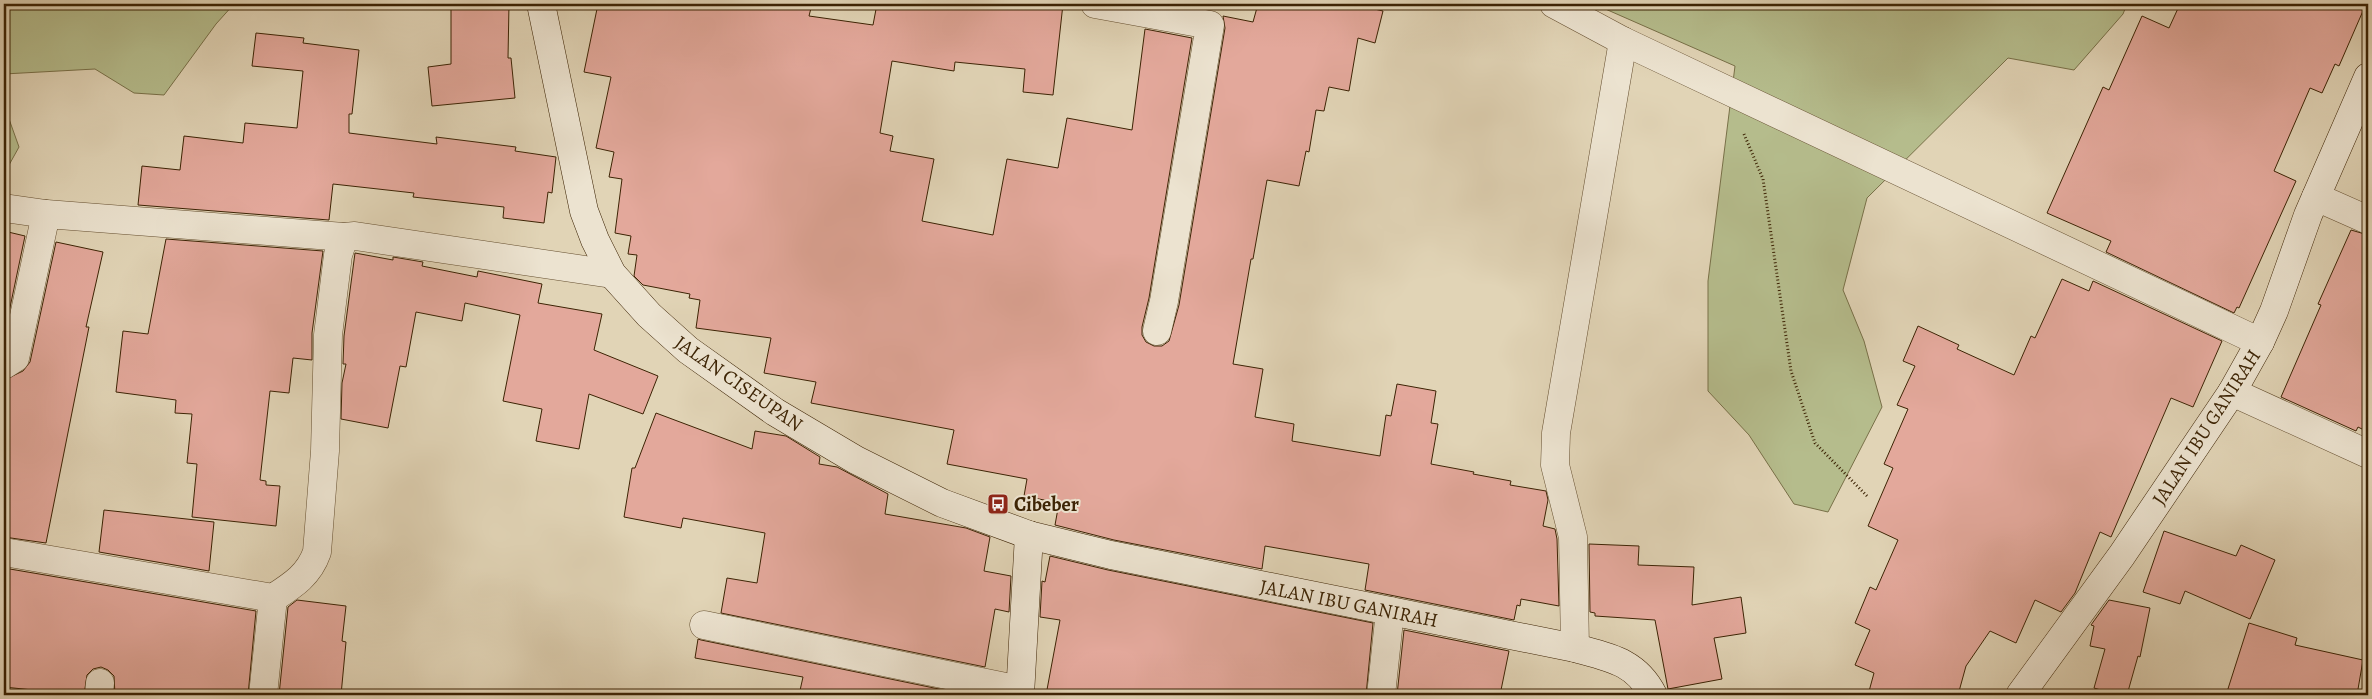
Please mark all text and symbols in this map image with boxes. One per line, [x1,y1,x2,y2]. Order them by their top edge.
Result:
street label: JALAN CISEUPAN [669,329,808,438]
street label: JALAN IBU GANIRAH [2146,344,2267,511]
place label: Cibeber [1014,491,1079,518]
bus stop icon: Cibeber [986,492,1010,516]
street label: JALAN IBU GANIRAH [1257,573,1440,634]

